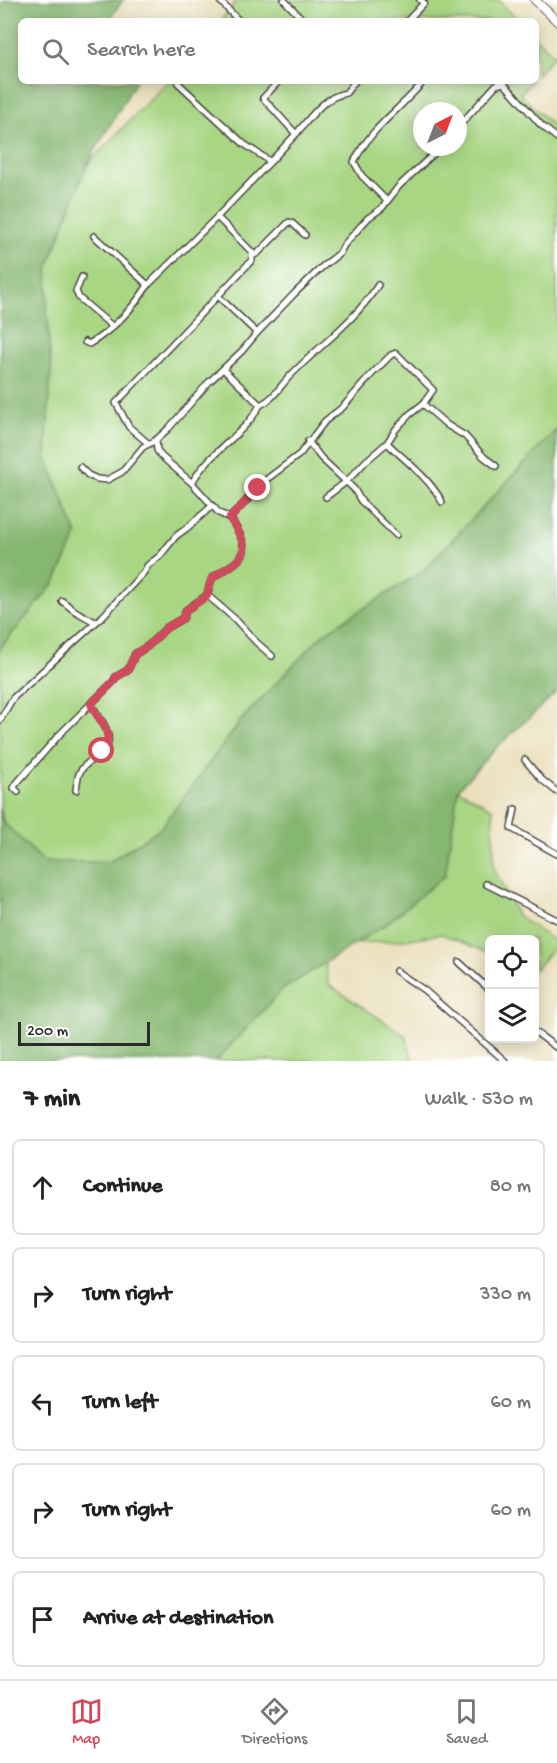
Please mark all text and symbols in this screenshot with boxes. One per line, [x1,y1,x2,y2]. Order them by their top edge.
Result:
search box [18,18,539,84]
icon: search [39,35,72,68]
text: Search here [87,38,195,64]
north arrow [413,102,467,156]
route end [244,474,270,500]
route start [88,737,114,763]
map controls [485,935,539,1043]
button: locate [485,935,539,989]
button: layers [485,989,539,1043]
scale bar [18,1019,150,1046]
text: 200 m [27,1023,68,1042]
text: 7 min [24,1085,80,1116]
text: Walk · 530 m [425,1089,533,1112]
icon: ahead [26,1171,59,1204]
text: Continue [83,1174,163,1200]
text: 80 m [490,1176,531,1199]
icon: right [26,1279,59,1312]
text: Turn right [83,1282,171,1308]
text: 330 m [480,1284,531,1307]
icon: left [26,1387,59,1420]
text: Turn left [83,1390,157,1416]
text: 60 m [491,1392,531,1415]
icon: right [26,1495,59,1528]
text: Turn right [83,1498,171,1524]
text: 60 m [491,1500,531,1523]
icon: arrive [26,1603,59,1636]
text: Arrive at destination [83,1606,273,1632]
tab: Map [70,1695,103,1750]
tab: Directions [242,1695,307,1750]
tab: Saved [446,1695,487,1750]

